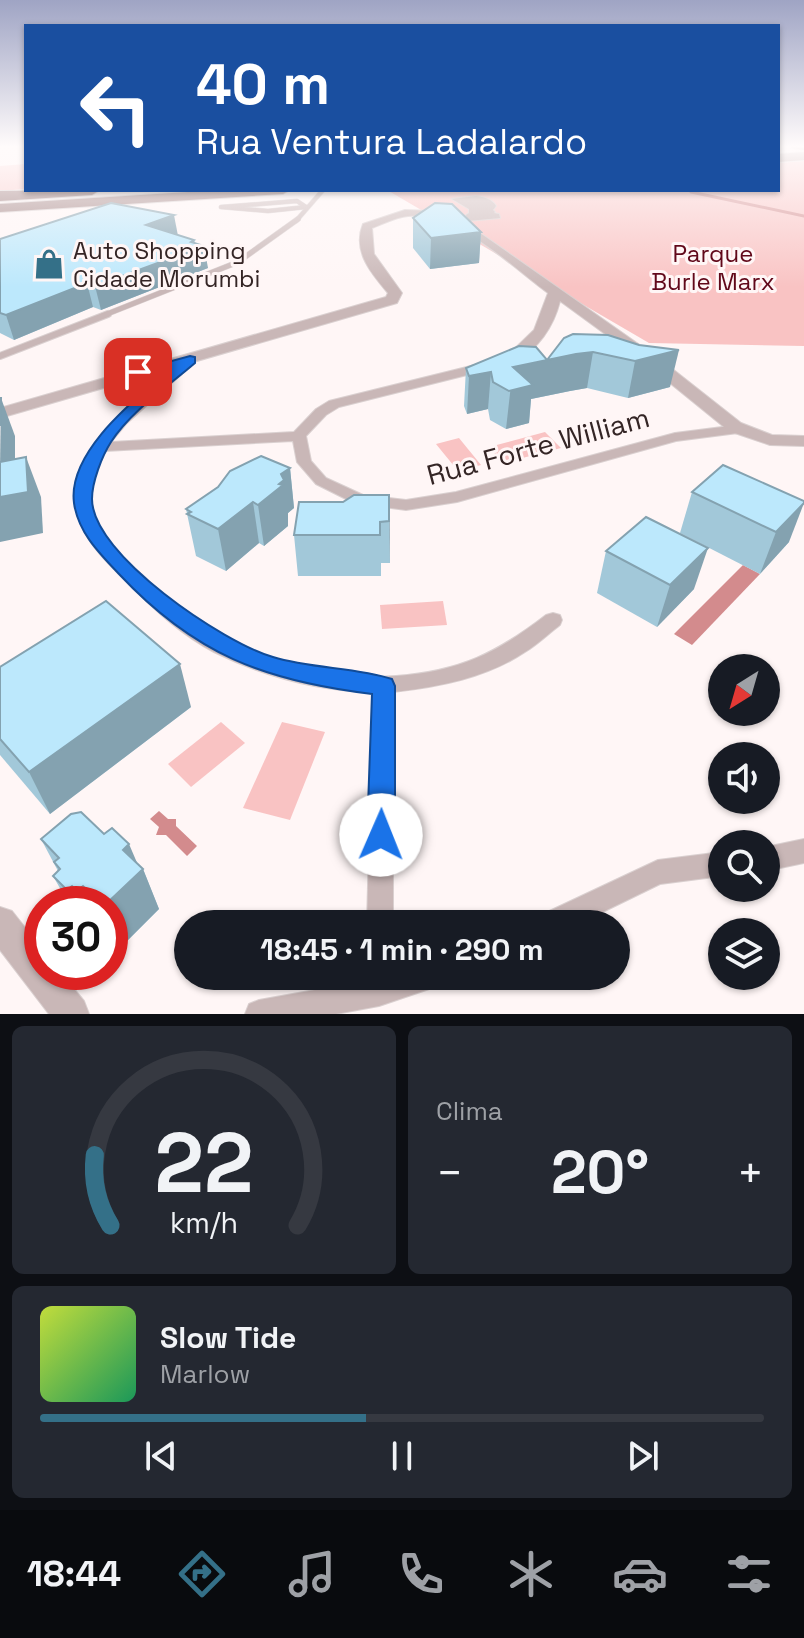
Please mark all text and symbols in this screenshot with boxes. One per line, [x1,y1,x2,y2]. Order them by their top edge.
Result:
text: 40 m [196,49,330,120]
icon: left [64,56,168,160]
text: Rua Ventura Ladalardo [196,119,587,165]
place label: Auto Shopping Cidade Morumbi [73,235,260,294]
park label: Parque Burle Marx [651,238,775,297]
shop icon: Auto Shopping Cidade Morumbi [32,247,66,281]
pin [104,338,172,406]
icon: arrive [116,350,160,394]
street label: Rua Forte William [423,399,653,493]
north arrow [708,654,780,726]
map controls [708,654,780,990]
button: sound [708,742,780,814]
position arrow [339,793,423,877]
button: search [708,830,780,902]
speed limit sign: 30 [24,886,128,990]
button: layers [708,918,780,990]
text: 18:45 · 1 min · 290 m [260,930,544,969]
text: Clima [436,1094,503,1128]
text: 22 [155,1110,253,1216]
text: 20° [551,1134,649,1211]
text: − [436,1145,463,1201]
text: + [737,1145,764,1201]
text: km/h [170,1205,238,1241]
text: Slow Tide [160,1318,296,1357]
text: Marlow [160,1357,250,1391]
icon: previous [139,1434,183,1478]
icon: pause [380,1434,424,1478]
icon: next [621,1434,665,1478]
icon: directions [174,1546,230,1602]
icon: music [284,1546,340,1602]
icon: phone [393,1546,449,1602]
icon: climate [503,1546,559,1602]
icon: car [612,1546,668,1602]
icon: filters [721,1546,777,1602]
text: 18:44 [27,1551,121,1597]

